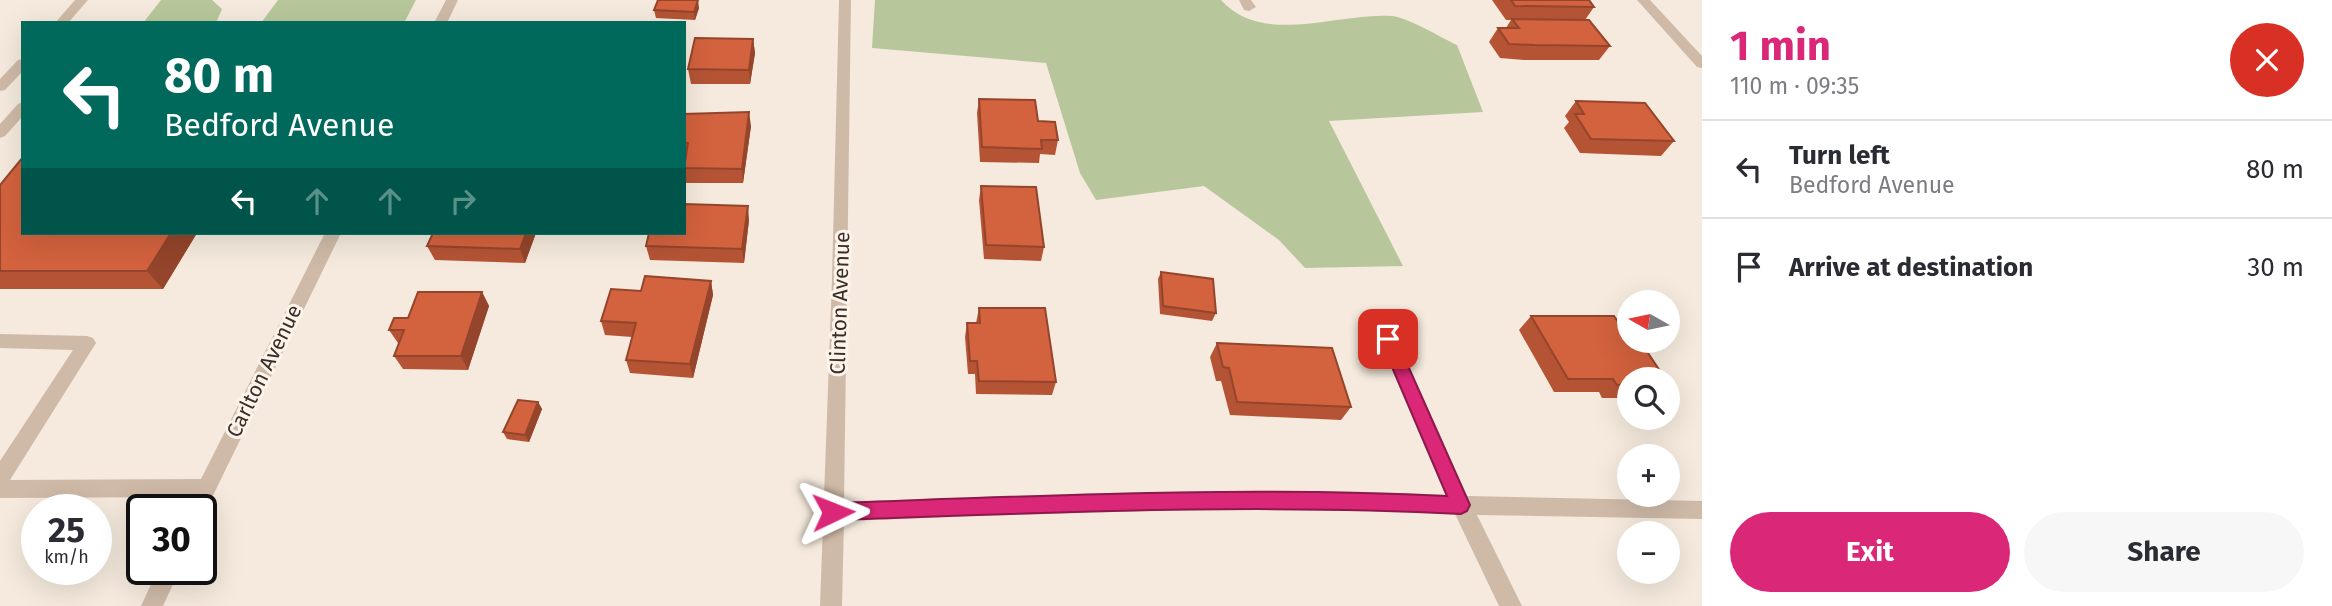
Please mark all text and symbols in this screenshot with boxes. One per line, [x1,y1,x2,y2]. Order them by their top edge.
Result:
text: 1 min [1730,21,1831,71]
button: close [2230,23,2304,97]
text: 80 m [164,46,274,105]
icon: left [49,49,140,140]
text: 110 m · 09:35 [1730,72,1859,100]
text: Bedford Avenue [164,106,394,144]
text: Turn left [1789,140,1890,171]
icon: left [1730,150,1768,188]
text: 80 m [2246,154,2304,185]
text: Bedford Avenue [1789,171,1955,199]
icon: left [225,182,263,220]
icon: ahead [298,182,336,220]
icon: ahead [371,182,409,220]
icon: right [444,182,482,220]
street label: Clinton Avenue [825,231,855,375]
icon: arrive [1730,248,1768,286]
text: Arrive at destination [1789,252,2033,283]
text: 30 m [2247,252,2304,283]
north arrow [1617,290,1680,354]
map controls [1617,290,1680,584]
street label: Carlton Avenue [221,300,307,442]
pin [1358,309,1418,369]
icon: arrive [1369,320,1407,358]
button: search [1617,367,1680,430]
button: + [1617,444,1680,507]
position arrow [796,475,870,549]
speed limit sign: 30 [126,494,217,585]
text: 25 [48,509,85,551]
button: Exit [1730,512,2010,592]
button: Share [2024,512,2304,592]
button: − [1617,521,1680,584]
text: km/h [44,546,89,568]

